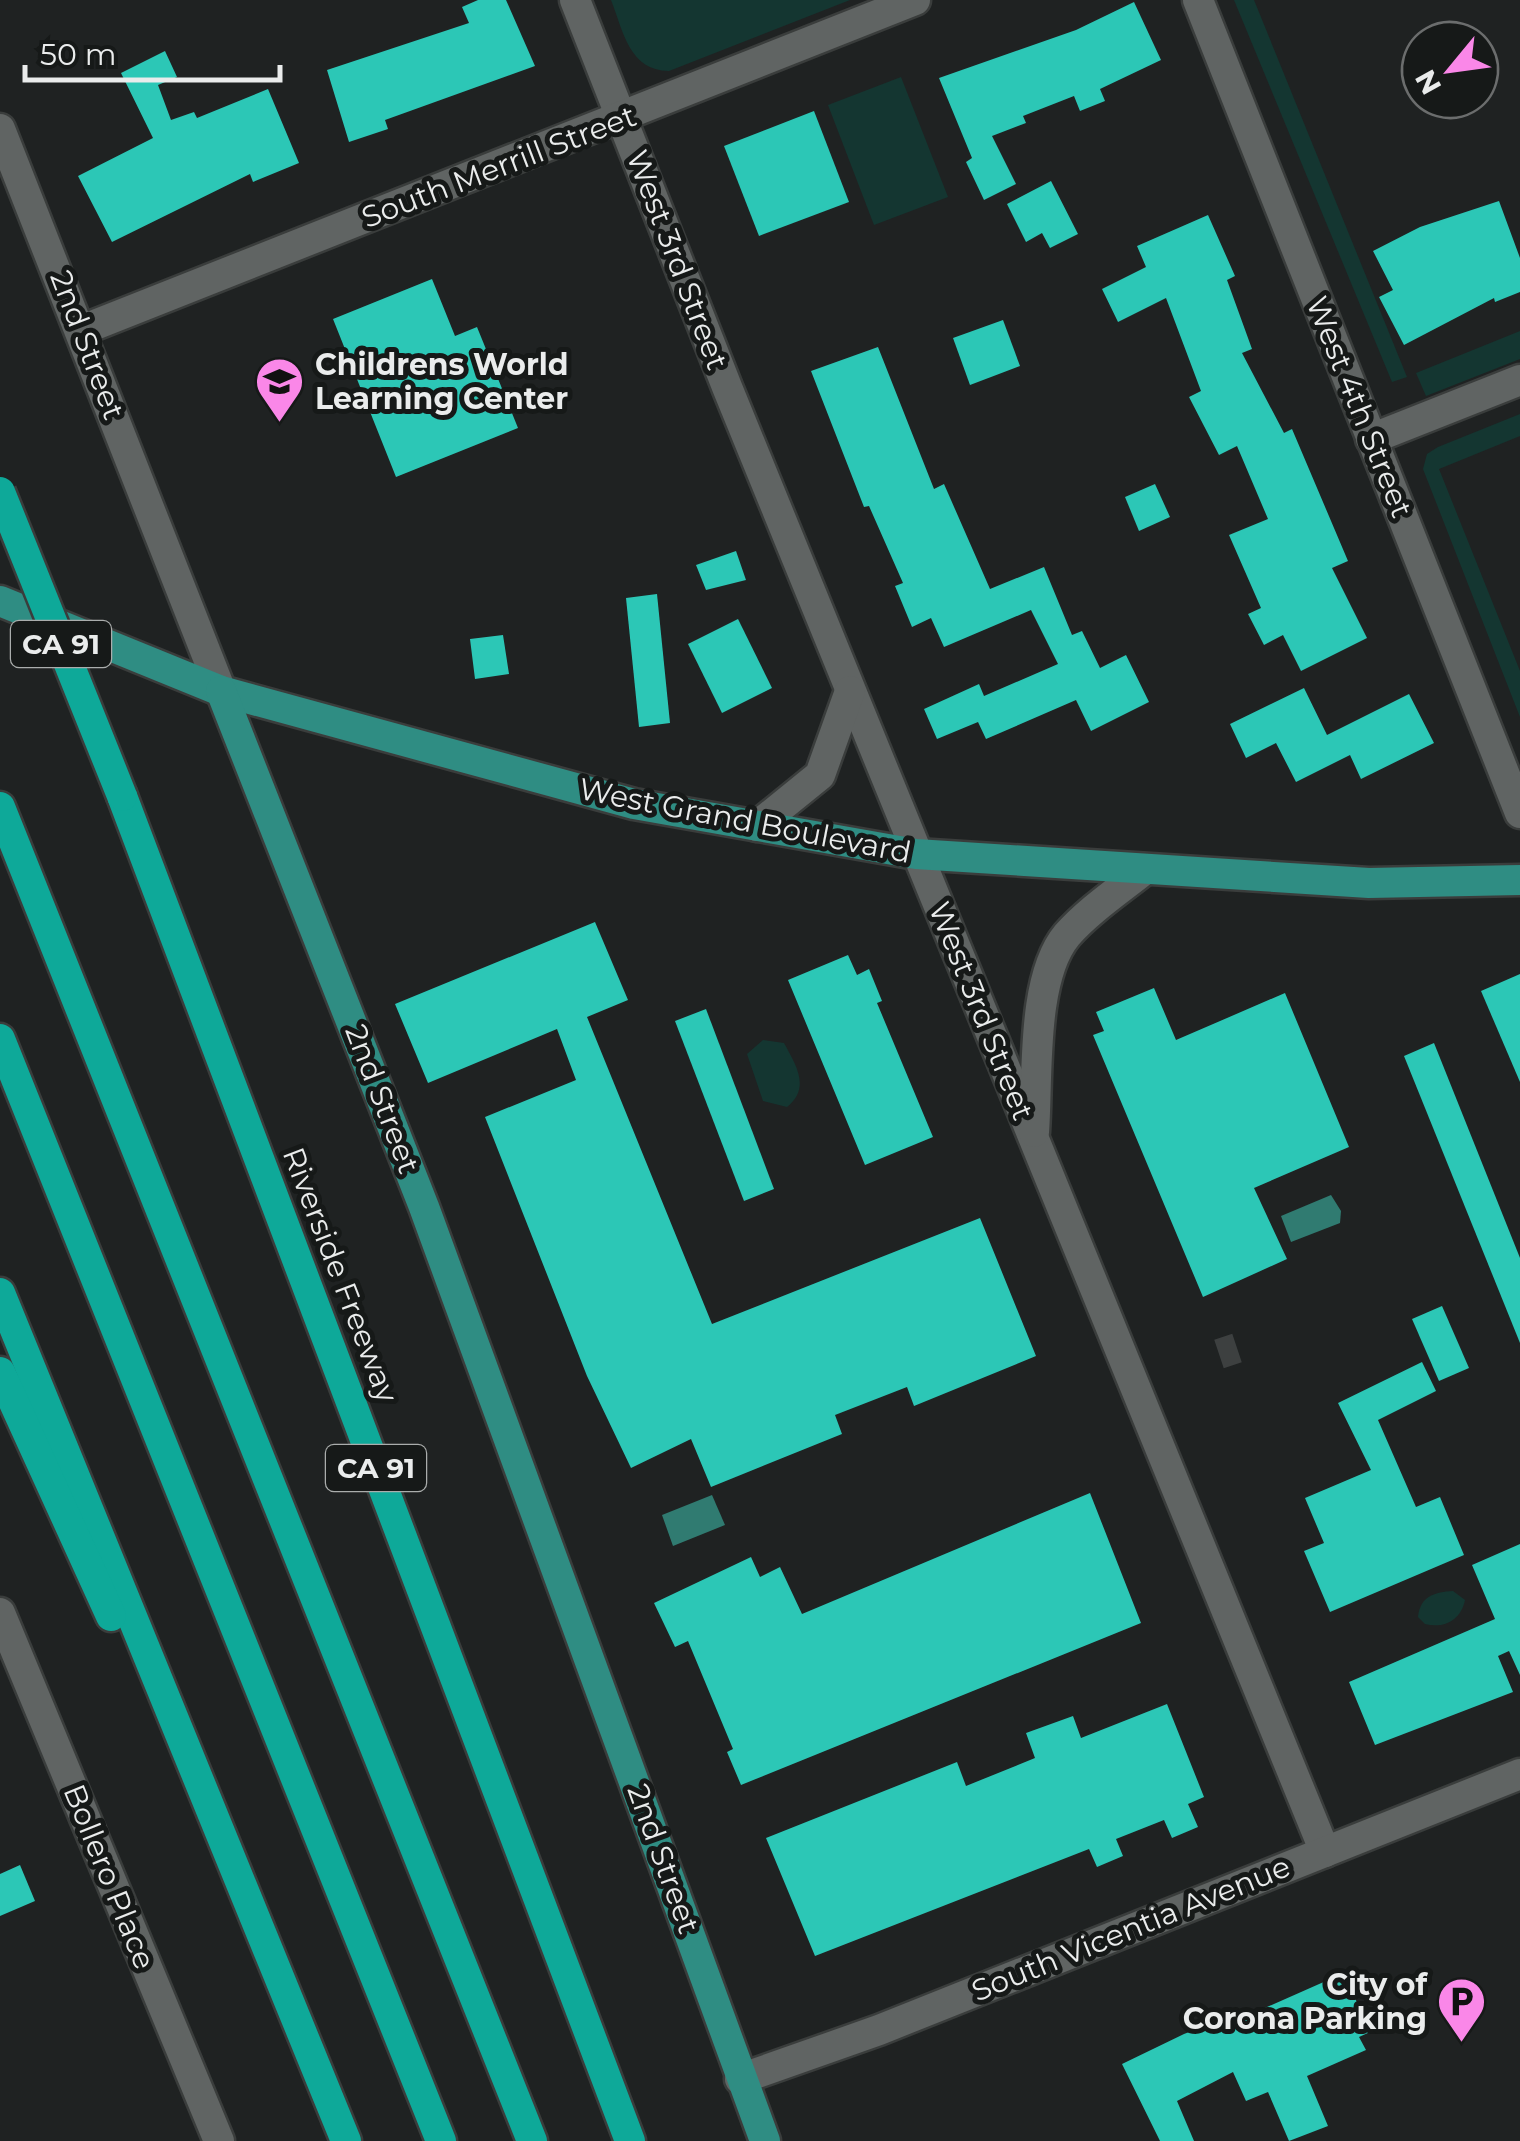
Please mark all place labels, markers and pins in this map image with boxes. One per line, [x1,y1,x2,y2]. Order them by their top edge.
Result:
place label: Childrens World Learning Center [315,346,569,417]
school or university icon: Childrens World Learning Center [254,356,306,424]
place label: City of Corona Parking [1183,1966,1428,2037]
parking icon: City of Corona Parking [1436,1976,1488,2044]

